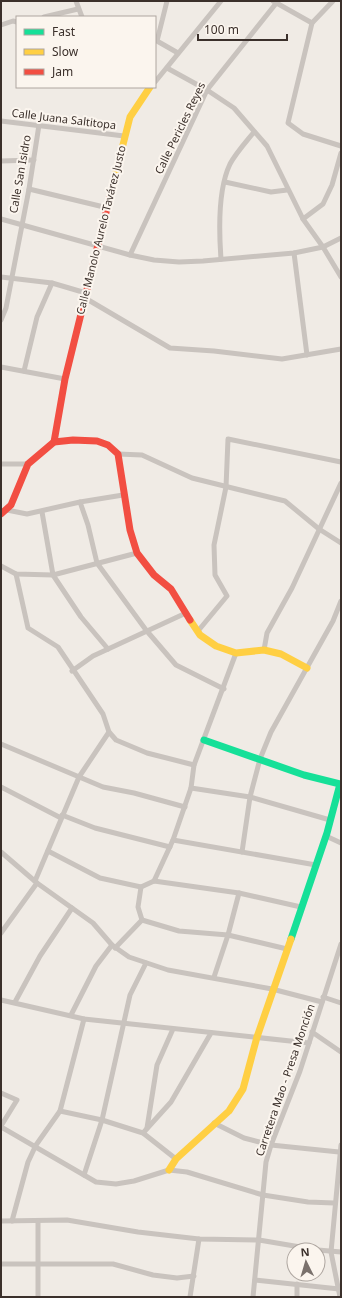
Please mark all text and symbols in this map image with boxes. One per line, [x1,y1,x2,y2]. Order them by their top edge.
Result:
legend [16,16,156,88]
scale bar [198,16,287,42]
text: 100 m [204,21,239,38]
text: Fast [52,23,76,40]
text: Slow [52,43,79,60]
text: Jam [51,63,73,80]
street label: Calle Pericles Reyes [151,79,208,176]
street label: Calle Juana Saltitopa [11,105,117,132]
street label: Calle San Isidro [5,133,34,214]
street label: Calle Manolo Aurelo Tavárez Justo [72,143,129,316]
street label: Carretera Mao - Presa Monción [251,1002,318,1158]
north arrow [286,1242,326,1282]
text: N [300,1244,310,1259]

